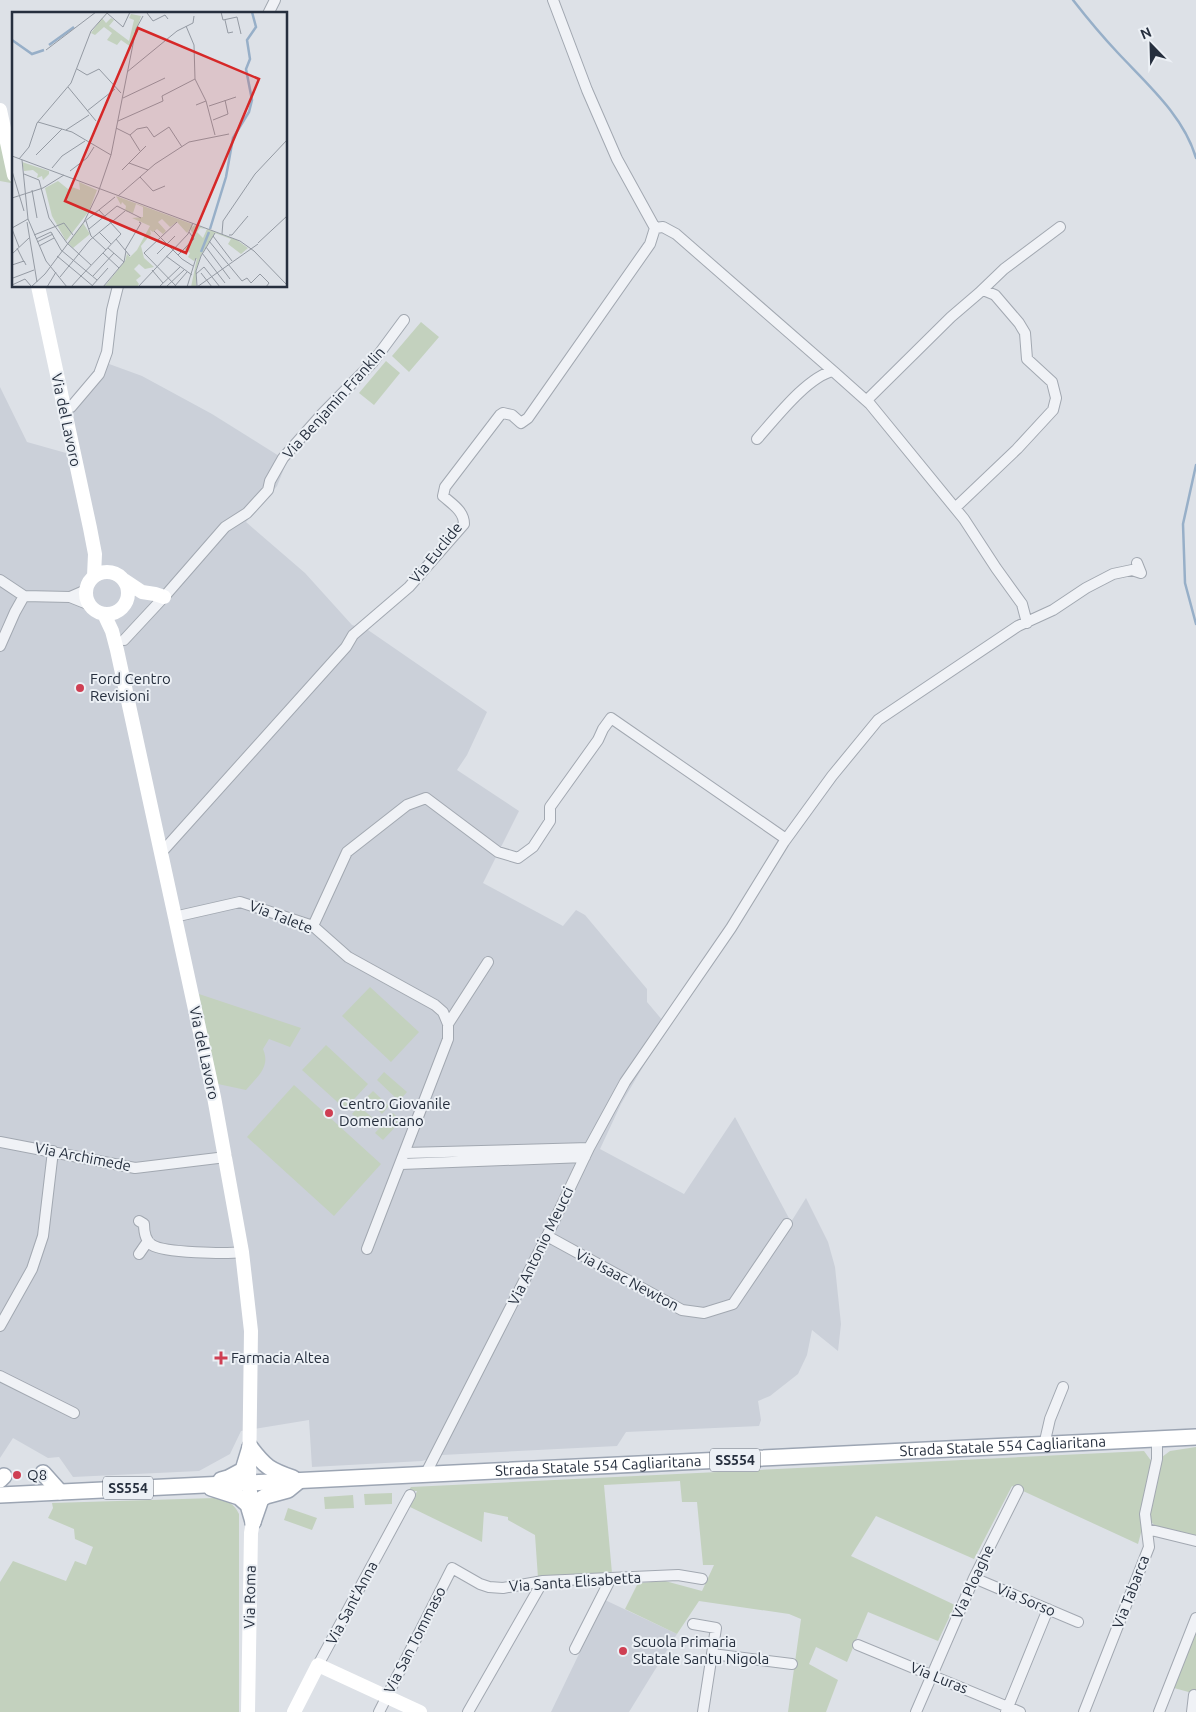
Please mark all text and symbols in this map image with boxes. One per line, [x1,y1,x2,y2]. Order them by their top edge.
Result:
inset map [12,12,288,288]
north arrow [1126,20,1176,70]
text: N [1138,24,1154,42]
street label: Via Benjamin Franklin [279,343,388,462]
street label: Via del Lavoro [48,372,85,468]
street label: Via Euclide [406,519,465,587]
place label: Ford Centro Revisioni [90,670,171,704]
marker: Ford Centro Revisioni [74,682,86,694]
street label: Via Talete [247,897,315,936]
street label: Via del Lavoro [186,1005,223,1101]
place label: Centro Giovanile Domenicano [339,1095,451,1129]
marker: Centro Giovanile Domenicano [323,1107,335,1119]
street label: Via Archimede [34,1139,133,1174]
street label: Via Antonio Meucci [505,1184,577,1308]
street label: Via Isaac Newton [573,1245,682,1314]
place label: Farmacia Altea [231,1349,330,1366]
marker: Farmacia Altea [215,1352,227,1364]
street label: Strada Statale 554 Cagliaritana [899,1432,1106,1459]
road number: SS554 [710,1448,760,1472]
street label: Strada Statale 554 Cagliaritana [495,1452,702,1479]
place label: Q8 [27,1466,47,1483]
marker: Q8 [11,1469,23,1481]
road number: SS554 [103,1476,153,1500]
street label: Via Ploaghe [948,1542,997,1621]
street label: Via Tabarca [1109,1553,1152,1631]
street label: Via Sant'Anna [322,1558,381,1647]
street label: Via Roma [240,1565,259,1629]
street label: Via Santa Elisabetta [508,1568,642,1595]
street label: Via Sorso [994,1580,1058,1620]
street label: Via San Tommaso [380,1583,449,1696]
place label: Scuola Primaria Statale Santu Nigola [633,1633,769,1667]
marker: Scuola Primaria Statale Santu Nigola [617,1645,629,1657]
street label: Via Luras [908,1658,971,1697]

